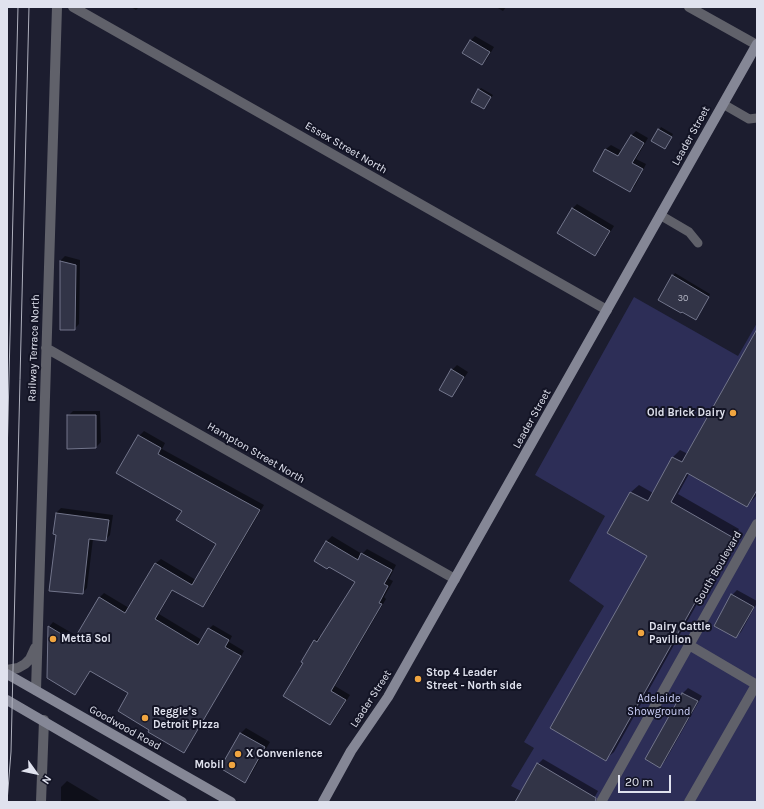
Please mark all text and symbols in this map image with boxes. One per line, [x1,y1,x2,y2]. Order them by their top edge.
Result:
street label: Leader Street [669,104,713,168]
street label: Essex Street North [303,119,389,177]
house number: 30 [678,293,688,303]
street label: Railway Terrace North [26,294,42,402]
street label: Leader Street [510,387,554,451]
place label: Old Brick Dairy [647,406,725,420]
marker: Old Brick Dairy [728,408,738,418]
street label: Hampton Street North [205,420,307,486]
street label: South Boulevard [692,529,744,607]
place label: Dairy Cattle Pavilion [649,620,710,646]
marker: Dairy Cattle Pavilion [636,628,646,638]
place label: Mettā Sol [61,632,111,646]
marker: Mettā Sol [48,634,58,644]
place label: Stop 4 Leader Street - North side [426,666,522,692]
street label: Leader Street [348,668,394,730]
marker: Stop 4 Leader Street - North side [413,674,423,684]
park label: Adelaide Showground [627,692,691,718]
street label: Goodwood Road [87,703,163,753]
place label: Reggie’s Detroit Pizza [153,705,219,731]
marker: Reggie’s Detroit Pizza [140,713,150,723]
place label: X Convenience [246,747,323,761]
marker: X Convenience [233,749,243,759]
north arrow [16,753,56,793]
place label: Mobil [194,758,224,772]
marker: Mobil [227,760,237,770]
scale bar [620,767,673,793]
text: N [39,773,54,787]
text: 20 m [625,775,653,789]

